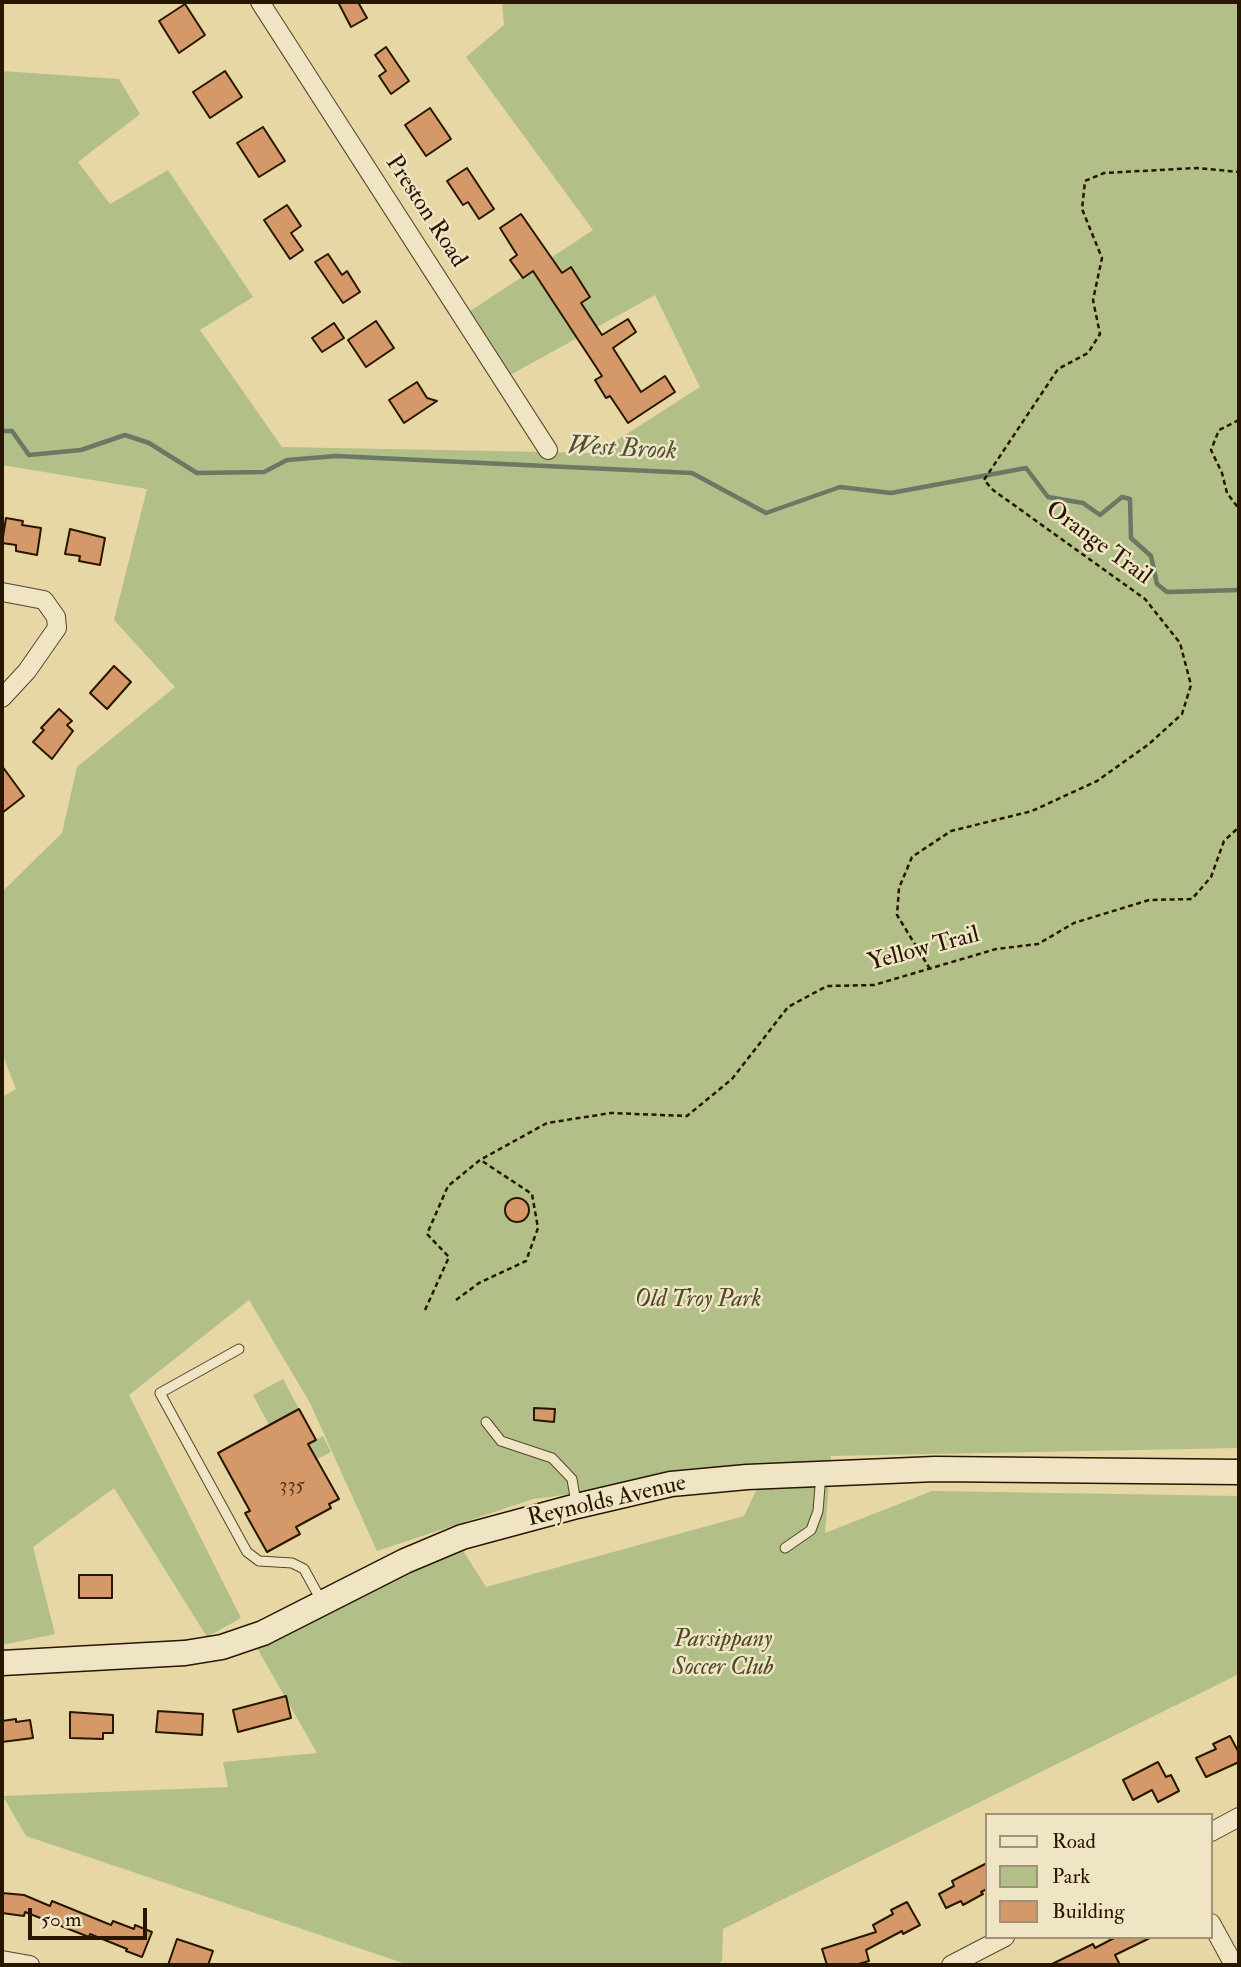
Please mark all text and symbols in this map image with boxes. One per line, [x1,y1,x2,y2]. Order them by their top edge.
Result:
street label: Preston Road [378,151,472,273]
water label: West Brook [566,432,678,468]
street label: Orange Trail [1039,496,1157,592]
street label: Yellow Trail [865,921,983,979]
park label: Old Troy Park [635,1287,761,1315]
street label: Reynolds Avenue [525,1470,689,1534]
house number: 335 [279,1473,305,1499]
park label: Parsippany Soccer Club [672,1627,774,1683]
legend [986,1813,1213,1939]
text: Road [1052,1828,1096,1855]
text: Park [1052,1863,1090,1890]
scale bar [32,1894,150,1938]
text: Building [1052,1898,1125,1925]
text: 50 m [41,1906,82,1933]

